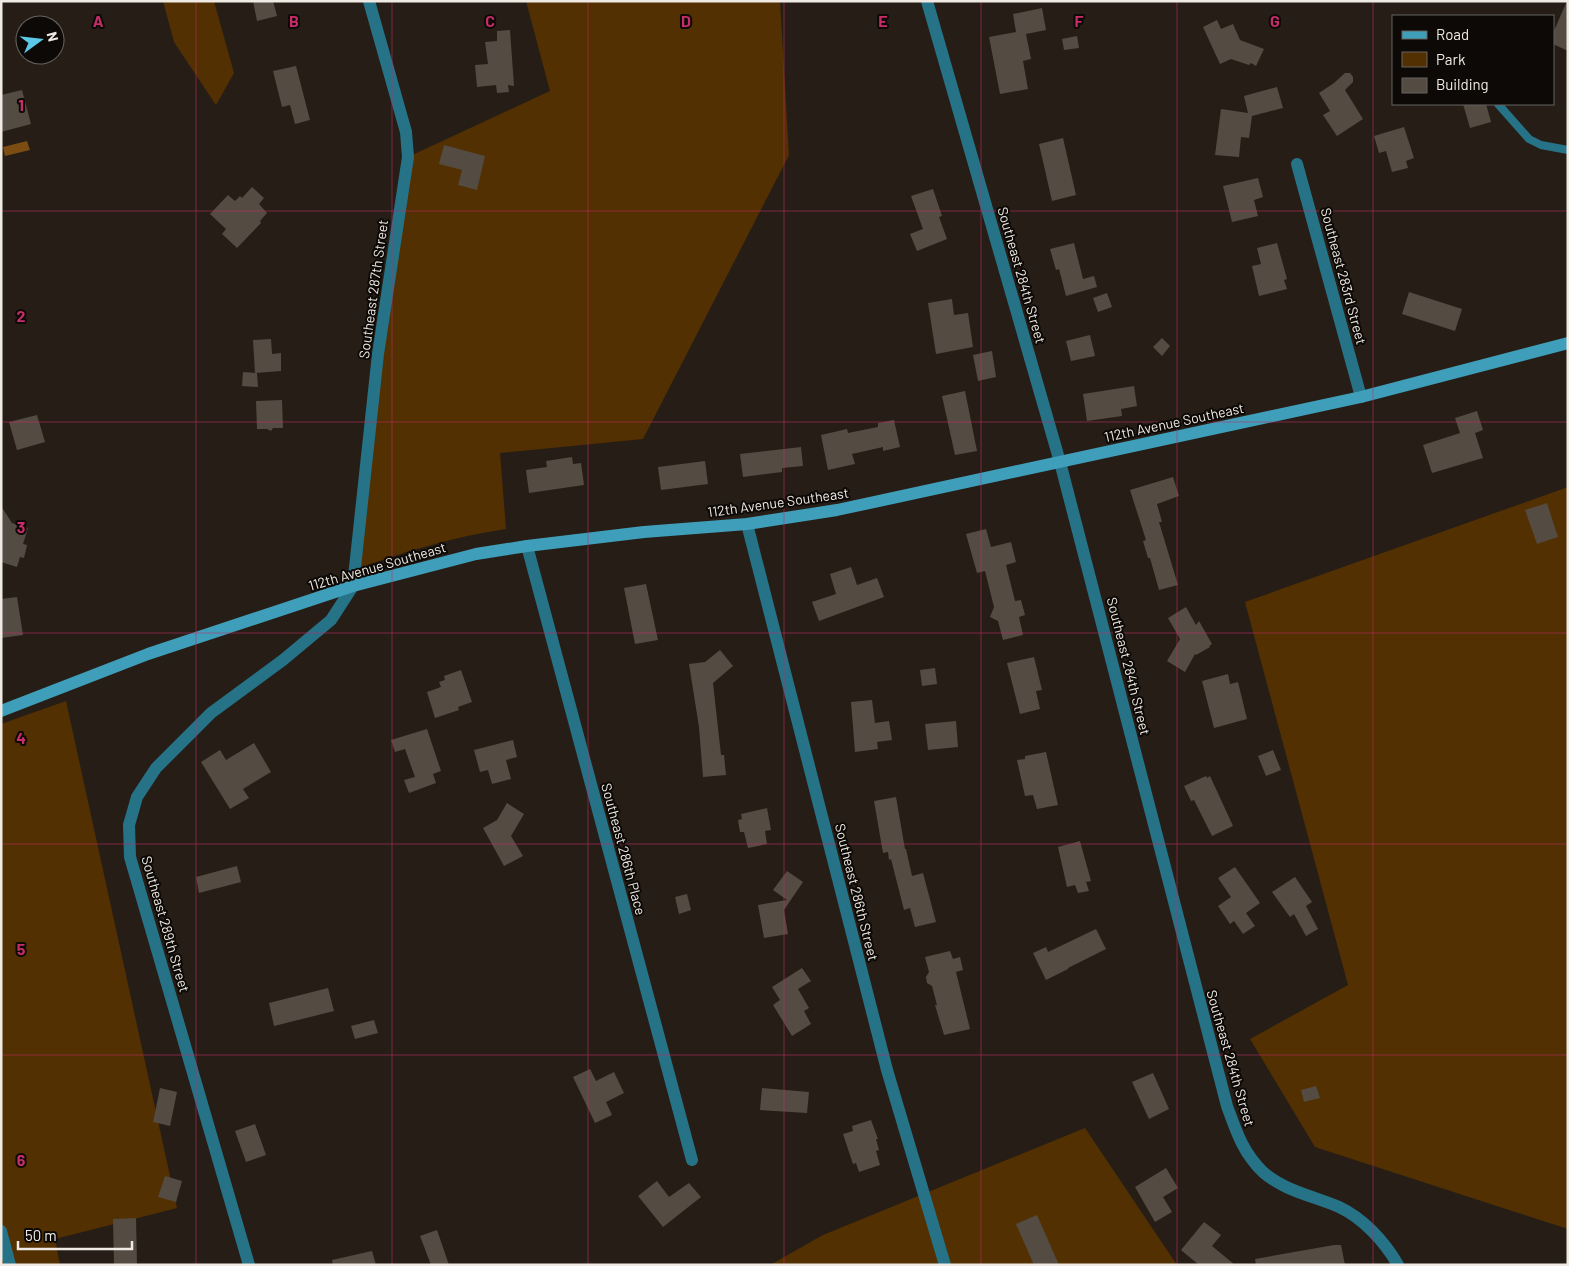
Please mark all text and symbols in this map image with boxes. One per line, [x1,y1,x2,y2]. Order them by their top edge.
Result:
text: A [93,11,104,30]
text: B [289,11,299,30]
text: C [485,11,495,30]
text: D [681,11,691,30]
text: E [878,11,888,30]
text: F [1075,11,1084,30]
text: G [1270,11,1280,30]
north arrow [15,15,65,65]
legend [1392,15,1554,105]
text: Road [1436,25,1469,43]
text: N [44,30,62,43]
text: Park [1436,50,1466,68]
text: Building [1436,75,1489,93]
text: 1 [18,95,24,114]
street label: Southeast 284th Street [994,205,1050,345]
street label: Southeast 283rd Street [1318,206,1370,346]
street label: Southeast 287th Street [355,218,391,360]
text: 2 [17,306,26,325]
street label: 112th Avenue Southeast [1103,399,1245,445]
street label: 112th Avenue Southeast [706,484,850,520]
text: 3 [17,517,25,536]
street label: 112th Avenue Southeast [306,538,448,594]
street label: Southeast 284th Street [1104,595,1154,737]
text: 4 [16,728,26,747]
street label: Southeast 286th Place [598,781,650,917]
street label: Southeast 286th Street [832,822,882,962]
street label: Southeast 289th Street [138,854,194,994]
text: 5 [17,939,26,958]
street label: Southeast 284th Street [1203,988,1259,1128]
text: 6 [17,1150,26,1169]
scale bar [18,1218,131,1250]
text: 50 m [25,1226,57,1244]

